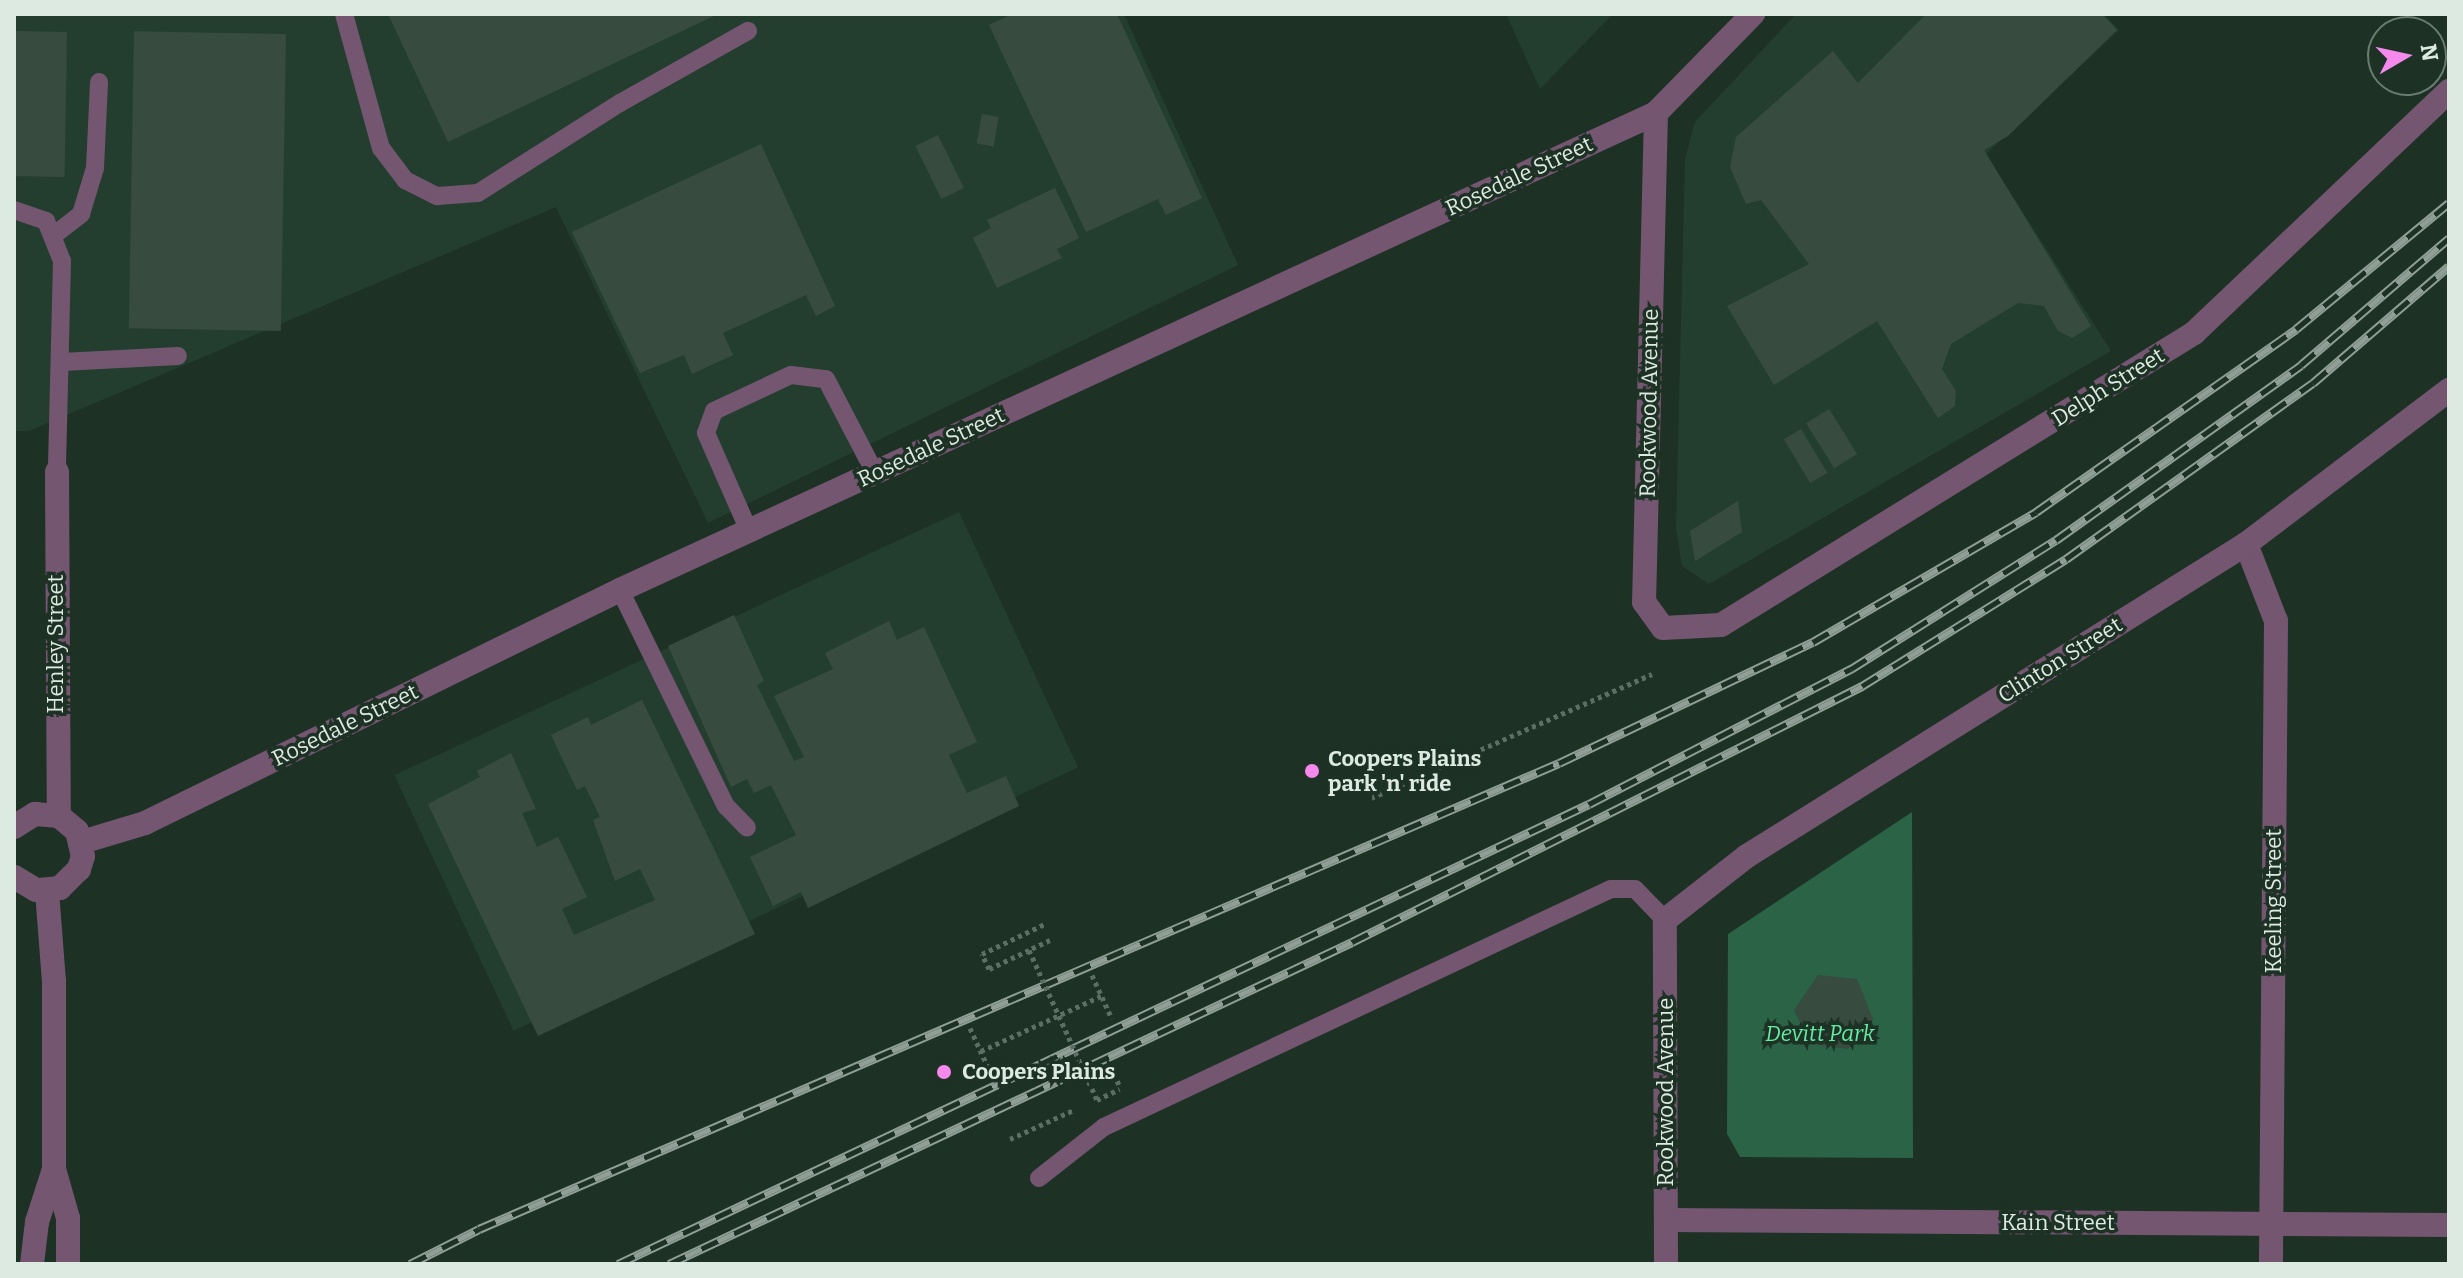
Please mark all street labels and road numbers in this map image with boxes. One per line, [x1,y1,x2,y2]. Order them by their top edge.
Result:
street label: Rosedale Street [1441,130,1597,222]
street label: Rookwood Avenue [1634,308,1664,498]
street label: Delph Street [2047,342,2169,432]
street label: Rosedale Street [853,401,1009,493]
street label: Henley Street [43,574,69,714]
street label: Clinton Street [1993,611,2127,709]
street label: Rosedale Street [268,678,422,772]
street label: Keeling Street [2261,829,2287,973]
street label: Rookwood Avenue [1653,998,1679,1186]
street label: Kain Street [2001,1210,2115,1236]

